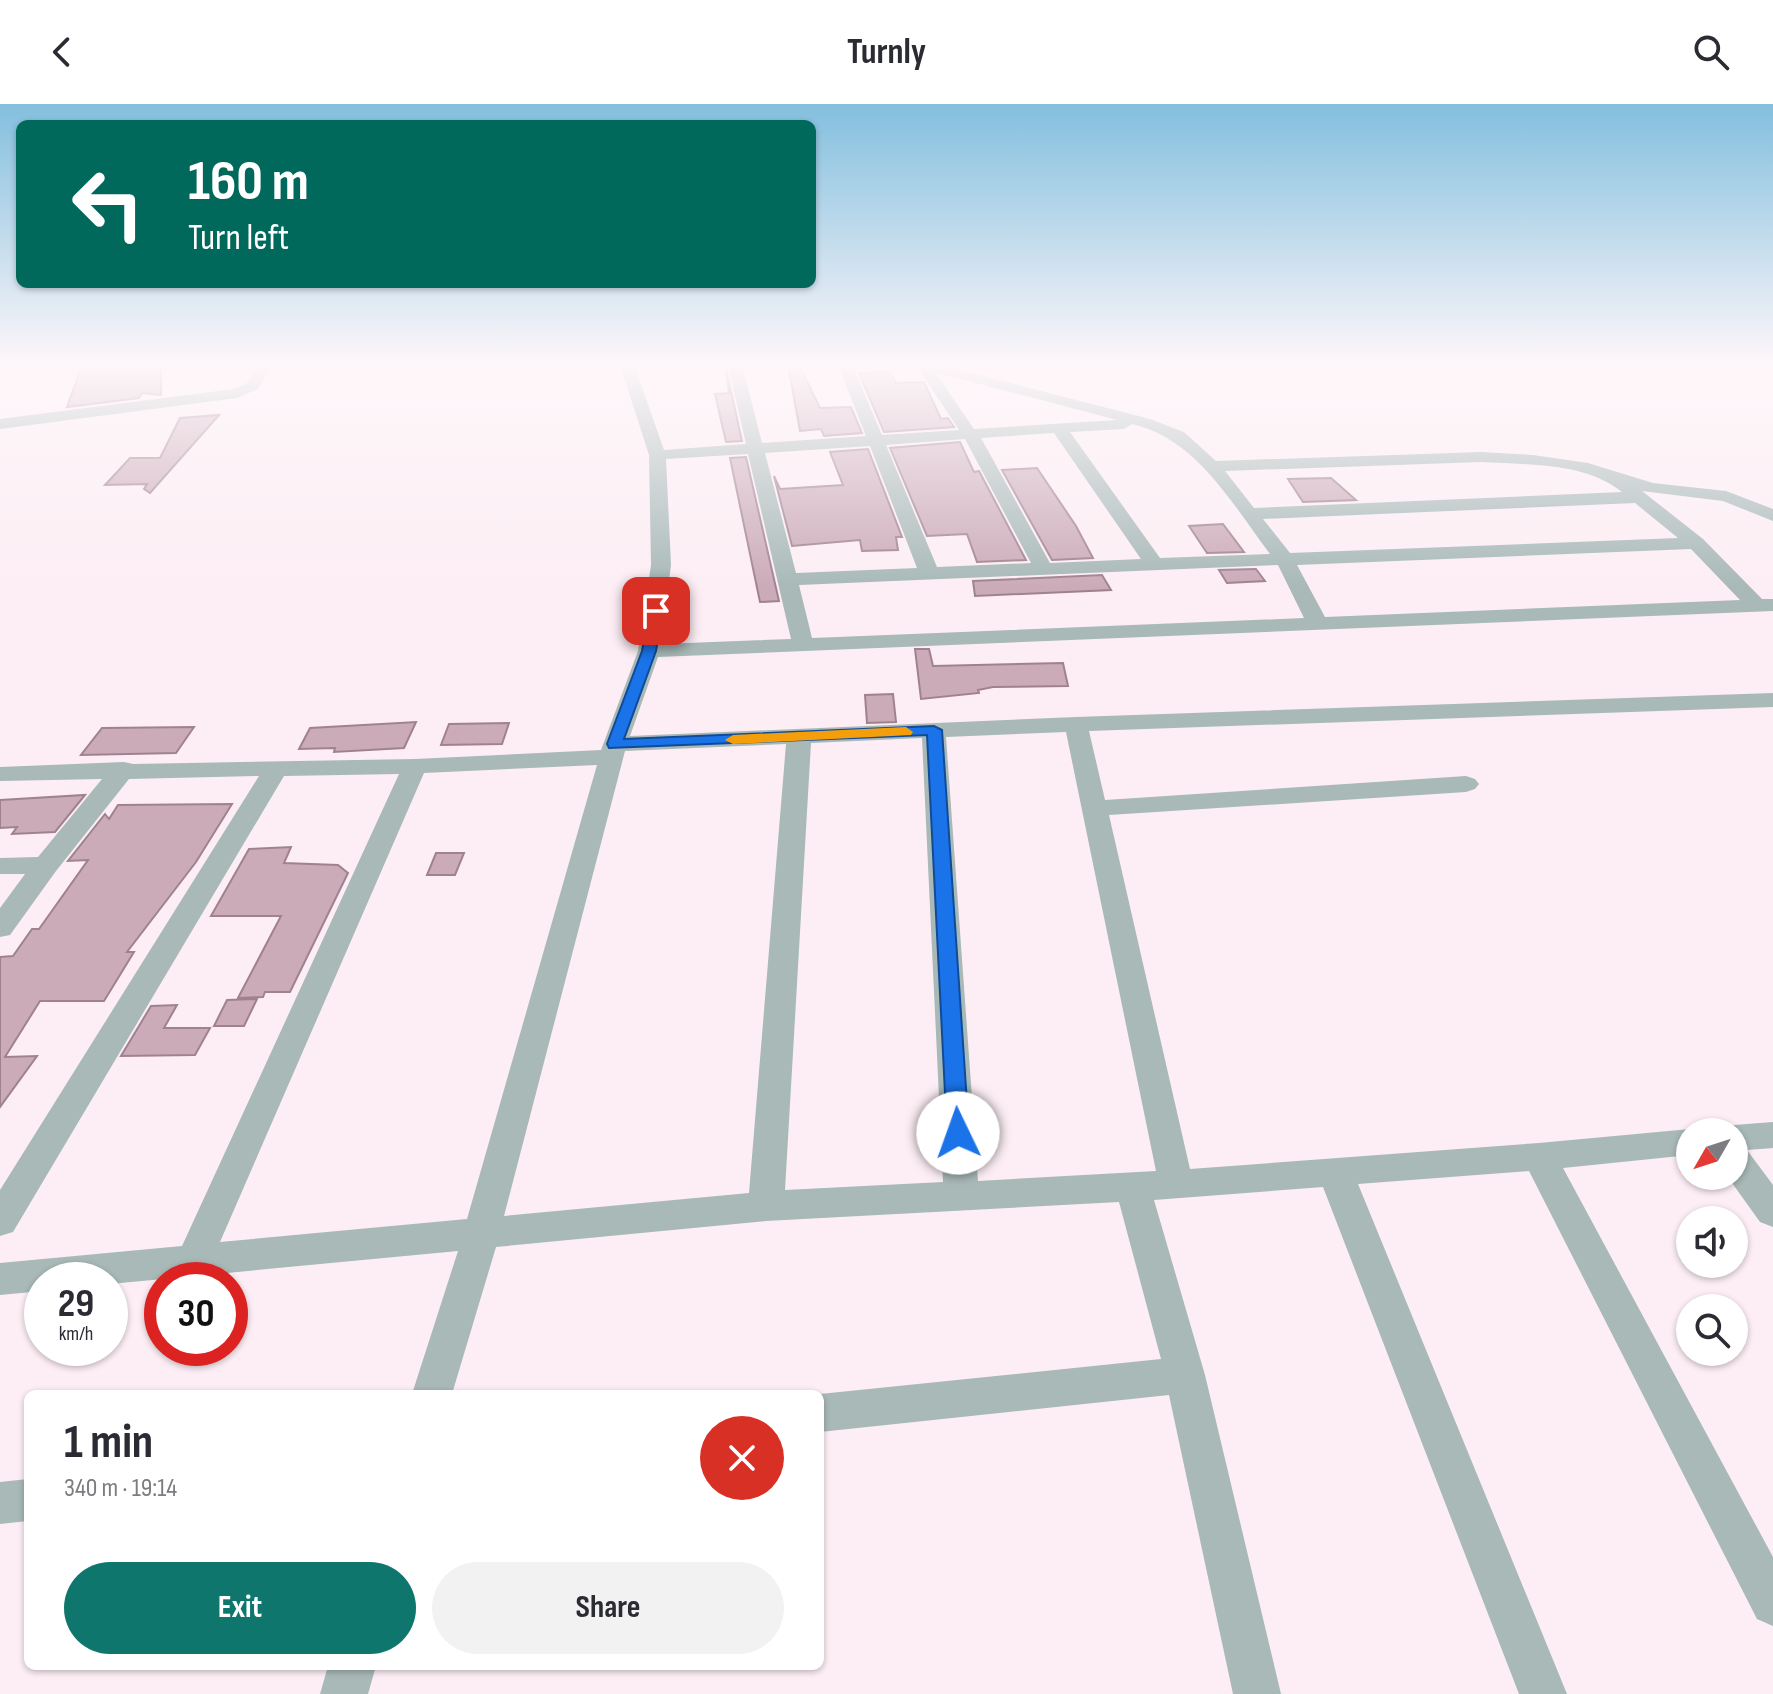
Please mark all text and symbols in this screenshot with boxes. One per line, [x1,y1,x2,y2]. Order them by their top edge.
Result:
icon: back [40,30,84,74]
icon: search [1689,30,1733,74]
text: Turnly [847,31,926,74]
text: 160 m [188,149,309,216]
icon: left [56,152,160,256]
text: Turn left [188,217,289,260]
pin [622,577,690,645]
icon: arrive [634,589,678,633]
position arrow [916,1091,1000,1175]
north arrow [1676,1118,1748,1190]
map controls [1676,1118,1748,1366]
button: sound [1676,1206,1748,1278]
speed limit sign: 30 [144,1262,248,1366]
text: 29 [58,1280,94,1328]
button: search [1676,1294,1748,1366]
text: km/h [59,1322,93,1346]
text: 1 min [64,1414,153,1471]
button: close [700,1416,784,1500]
text: 340 m · 19:14 [64,1473,177,1504]
button: Exit [64,1562,416,1654]
button: Share [432,1562,784,1654]

